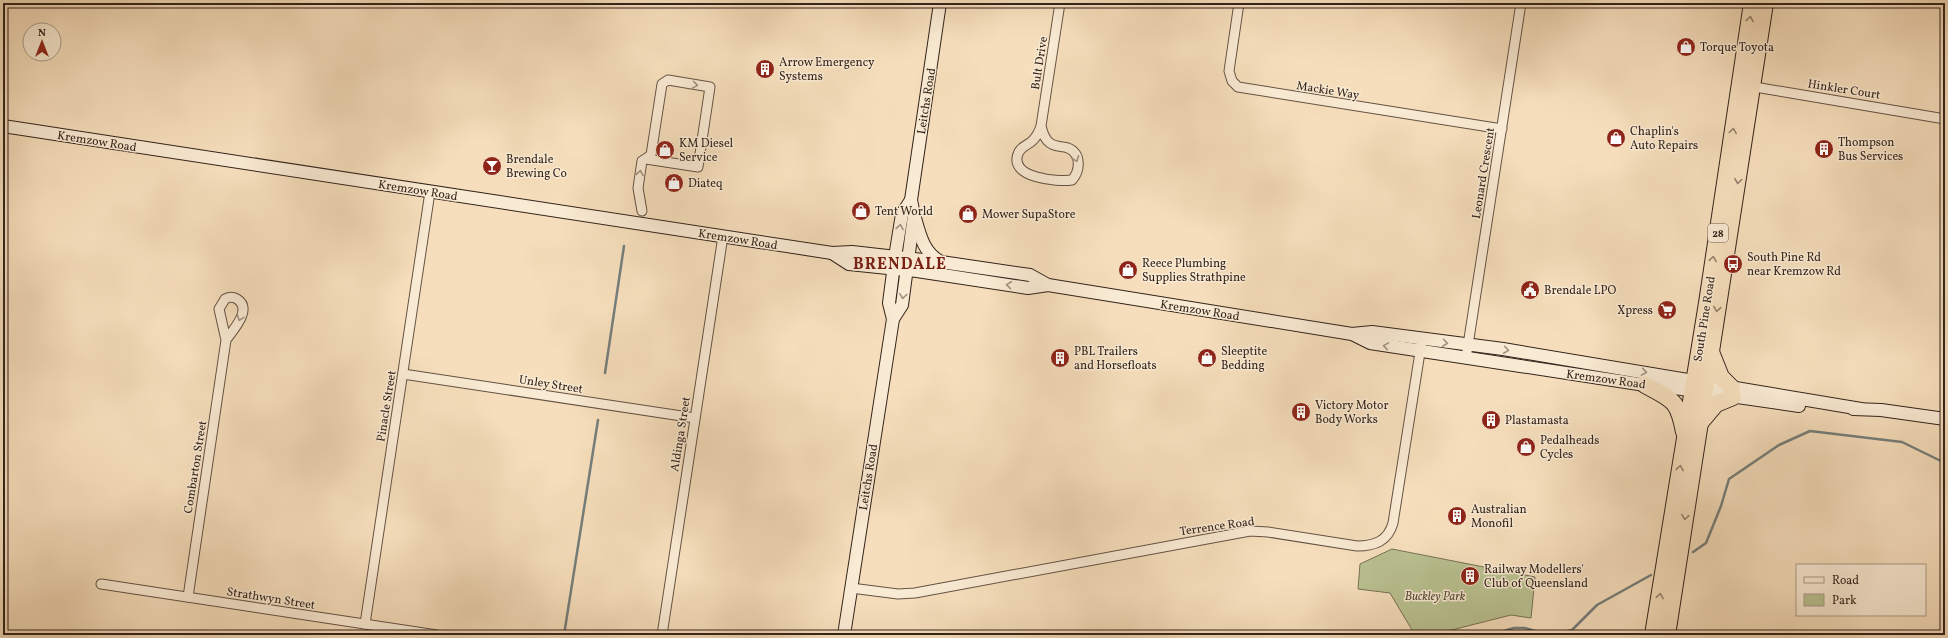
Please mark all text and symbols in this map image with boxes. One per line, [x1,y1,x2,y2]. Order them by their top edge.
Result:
one-way arrow [1745,16,1753,22]
north arrow [22,22,62,62]
text: N [38,26,46,41]
street label: Bult Drive [1028,35,1052,91]
shop icon: Torque Toyota [1675,36,1697,58]
place label: Torque Toyota [1700,40,1774,56]
place label: Arrow Emergency Systems [779,55,875,85]
building icon: Arrow Emergency Systems [754,58,776,80]
street label: Leitchs Road [914,67,940,135]
street label: Hinkler Court [1806,76,1881,104]
street label: Mackie Way [1295,78,1361,104]
one-way arrow [692,80,698,88]
place label: Chaplin's Auto Repairs [1630,124,1698,154]
street label: Leonard Crescent [1469,126,1499,220]
shop icon: Chaplin's Auto Repairs [1605,127,1627,149]
street label: Kremzow Road [56,128,138,156]
one-way arrow [1728,128,1737,134]
place label: Thompson Bus Services [1838,135,1903,165]
place label: KM Diesel Service [679,136,734,166]
building icon: Thompson Bus Services [1813,138,1835,160]
shop icon: KM Diesel Service [654,139,676,161]
place label: Brendale Brewing Co [506,152,567,182]
bar icon: Brendale Brewing Co [481,155,503,177]
one-way arrow [1072,156,1080,163]
one-way arrow [635,170,644,176]
shop icon: Diateq [663,172,685,194]
place label: Diateq [688,176,723,192]
street label: Kremzow Road [377,177,459,205]
one-way arrow [1734,177,1743,184]
shop icon: Tent World [850,200,872,222]
shop icon: Mower SupaStore [957,203,979,225]
place label: Tent World [875,204,933,220]
place label: Mower SupaStore [982,207,1076,223]
one-way arrow [895,224,904,230]
road number: 28 [1708,224,1728,242]
street label: Kremzow Road [697,226,779,254]
place label: South Pine Rd near Kremzow Rd [1747,250,1841,280]
bus stop icon: South Pine Rd near Kremzow Rd [1722,253,1744,275]
district label: BRENDALE [853,254,947,276]
place label: Reece Plumbing Supplies Strathpine [1142,256,1246,286]
one-way arrow [1709,256,1717,262]
shop icon: Reece Plumbing Supplies Strathpine [1117,259,1139,281]
street label: South Pine Road [1690,275,1720,363]
public building icon: Brendale LPO [1519,279,1541,301]
one-way arrow [1006,281,1012,290]
place label: Brendale LPO [1544,283,1616,299]
one-way arrow [899,293,908,299]
street label: Kremzow Road [1159,297,1241,325]
supermarket icon: Xpress [1656,299,1678,321]
place label: Xpress [1617,303,1653,319]
one-way arrow [1714,306,1722,312]
one-way arrow [236,314,245,321]
one-way arrow [1442,338,1448,347]
one-way arrow [1383,342,1389,350]
place label: PBL Trailers and Horsefloats [1074,344,1157,374]
place label: Sleeptite Bedding [1221,344,1267,374]
one-way arrow [1503,345,1510,354]
building icon: PBL Trailers and Horsefloats [1049,347,1071,369]
shop icon: Sleeptite Bedding [1196,347,1218,369]
street label: Kremzow Road [1565,366,1647,394]
one-way arrow [1640,367,1647,376]
street label: Pinacle Street [373,369,401,443]
street label: Unley Street [518,372,584,398]
street label: Aldinga Street [667,396,695,473]
place label: Victory Motor Body Works [1315,398,1388,428]
building icon: Victory Motor Body Works [1290,401,1312,423]
building icon: Plastamasta [1480,409,1502,431]
place label: Plastamasta [1505,413,1569,429]
street label: Combarton Street [181,420,211,515]
place label: Pedalheads Cycles [1540,433,1599,463]
shop icon: Pedalheads Cycles [1515,436,1537,458]
street label: Leitchs Road [856,443,882,511]
one-way arrow [1675,465,1684,471]
place label: Australian Monofil [1471,502,1527,532]
building icon: Australian Monofil [1446,505,1468,527]
street label: Terrence Road [1179,514,1256,540]
one-way arrow [1681,514,1690,520]
place label: Railway Modellers' Club of Queensland [1484,562,1588,592]
legend [1796,564,1926,616]
building icon: Railway Modellers' Club of Queensland [1459,565,1481,587]
text: Road [1832,573,1859,589]
street label: Strathwyn Street [225,584,316,614]
park label: Buckley Park [1405,589,1466,605]
one-way arrow [1655,593,1663,600]
text: Park [1832,593,1857,609]

